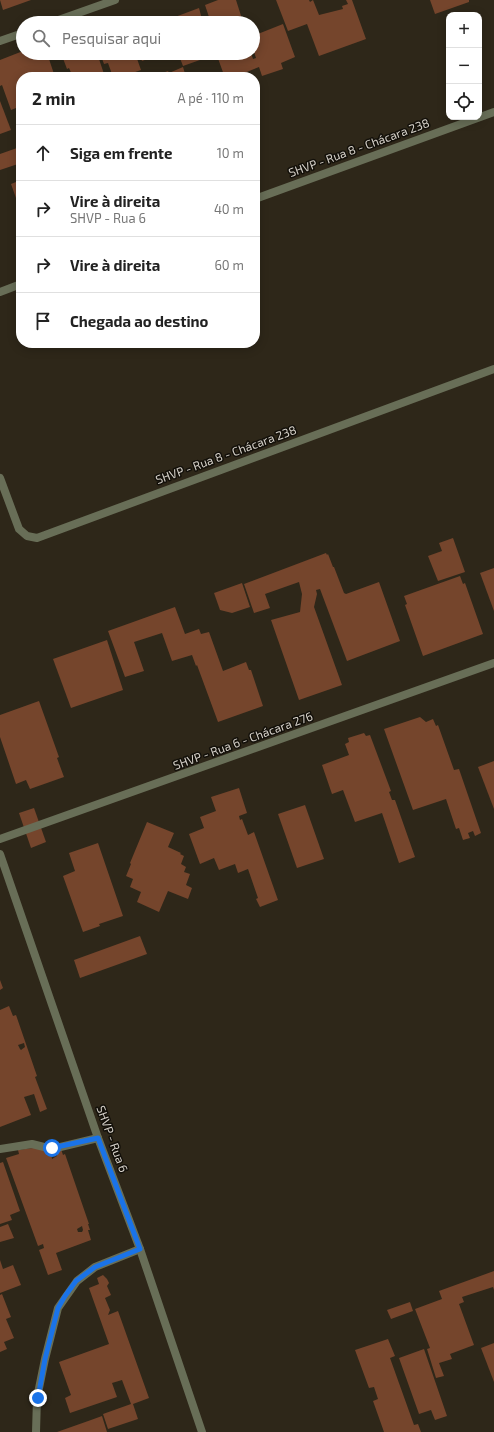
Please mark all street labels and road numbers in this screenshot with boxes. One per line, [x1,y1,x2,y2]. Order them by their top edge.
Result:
street label: SHVP - Rua 8 - Chácara 238 [286,115,431,179]
street label: SHVP - Rua 8 - Chácara 238 [153,422,298,486]
street label: SHVP - Rua 6 - Chácara 276 [171,708,314,772]
street label: SHVP - Rua 6 [94,1103,132,1174]

